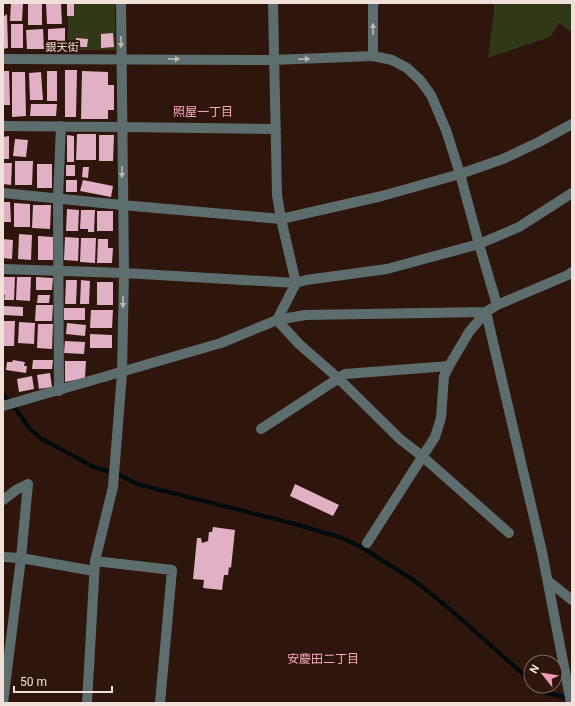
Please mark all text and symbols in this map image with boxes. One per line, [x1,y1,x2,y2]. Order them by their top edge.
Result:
one-way arrow [370,22,376,35]
one-way arrow [118,36,124,49]
street label: 銀天街 [46,41,79,54]
one-way arrow [298,55,310,62]
one-way arrow [168,56,181,62]
district label: 照屋一丁目 [173,105,233,119]
one-way arrow [119,166,125,179]
one-way arrow [120,296,127,308]
district label: 安慶田二丁目 [287,652,359,666]
north arrow [523,654,563,694]
text: N [527,662,542,676]
scale bar [14,668,112,694]
text: 50 m [20,675,47,689]

